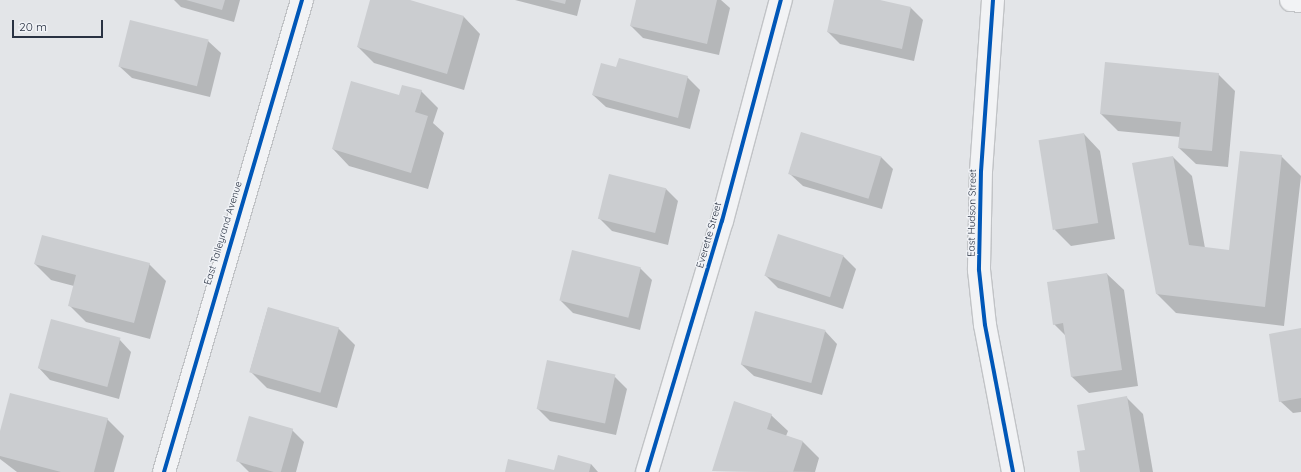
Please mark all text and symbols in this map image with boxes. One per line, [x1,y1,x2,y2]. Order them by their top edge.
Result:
scale bar [14,12,105,38]
text: 20 m [19,19,47,34]
street label: East Hudson Street [965,169,979,257]
street label: East Talleyrand Avenue [201,180,245,286]
street label: Everette Street [694,201,724,269]

